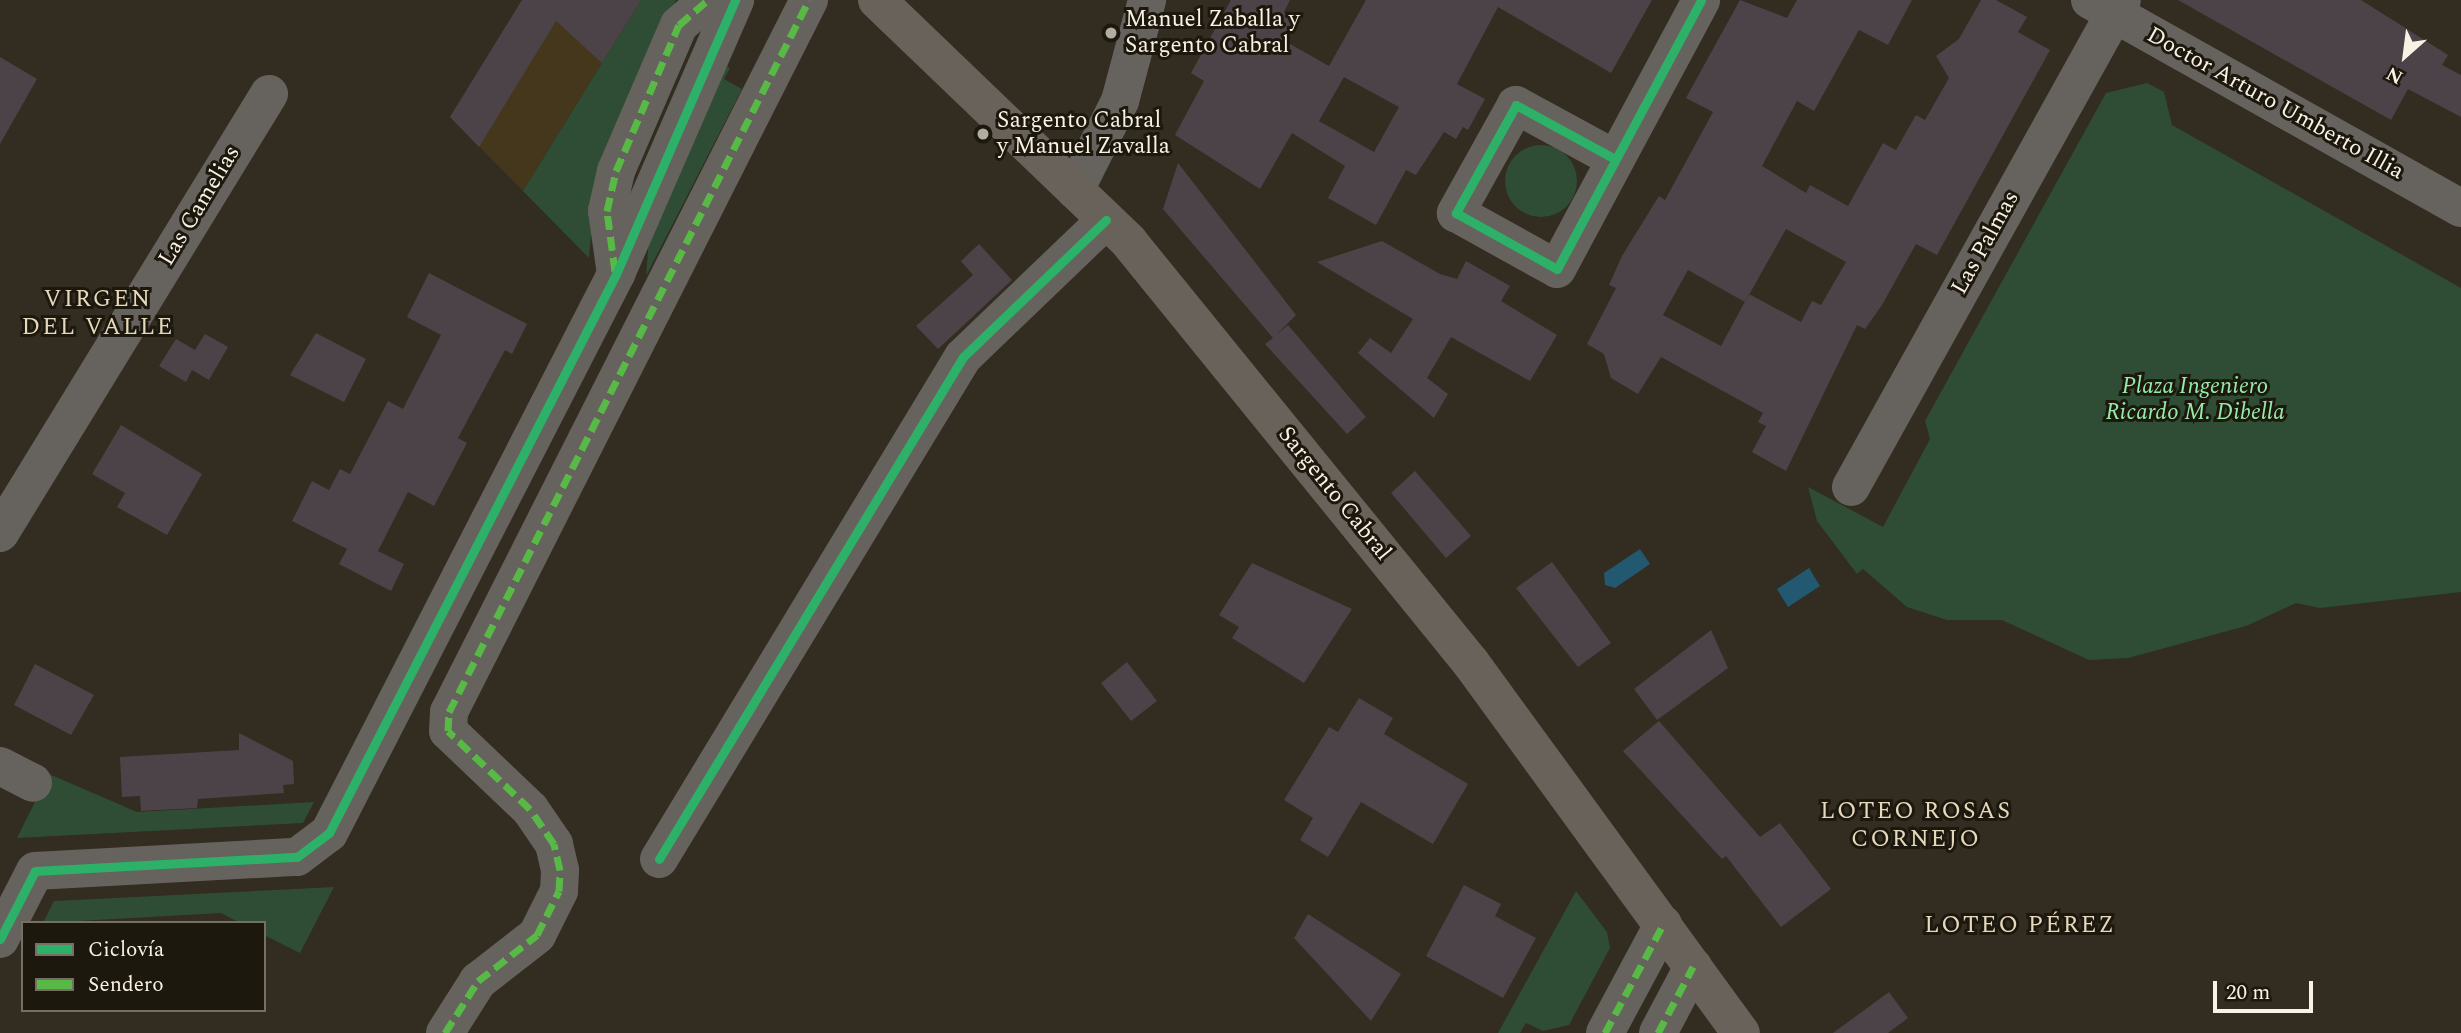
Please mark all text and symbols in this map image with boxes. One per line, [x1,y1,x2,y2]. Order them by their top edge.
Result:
place label: Manuel Zaballa y Sargento Cabral [1125,6,1300,60]
north arrow [2370,21,2440,91]
street label: Doctor Arturo Umberto Illia [2142,22,2408,186]
marker: Manuel Zaballa y Sargento Cabral [1103,25,1119,41]
text: N [2381,59,2409,91]
place label: Sargento Cabral y Manuel Zavalla [997,107,1170,161]
marker: Sargento Cabral y Manuel Zavalla [975,126,991,142]
street label: Las Camelias [153,141,247,271]
street label: Las Palmas [1946,186,2026,300]
district label: VIRGEN DEL VALLE [23,286,173,342]
park label: Plaza Ingeniero Ricardo M. Dibella [2105,373,2285,427]
street label: Sargento Cabral [1272,422,1396,566]
district label: LOTEO ROSAS CORNEJO [1821,798,2011,854]
district label: LOTEO PÉREZ [1926,912,2114,940]
legend [21,921,266,1012]
text: Ciclovía [88,934,164,966]
scale bar [2216,967,2316,1011]
text: Sendero [88,969,164,1001]
text: 20 m [2226,977,2270,1009]

